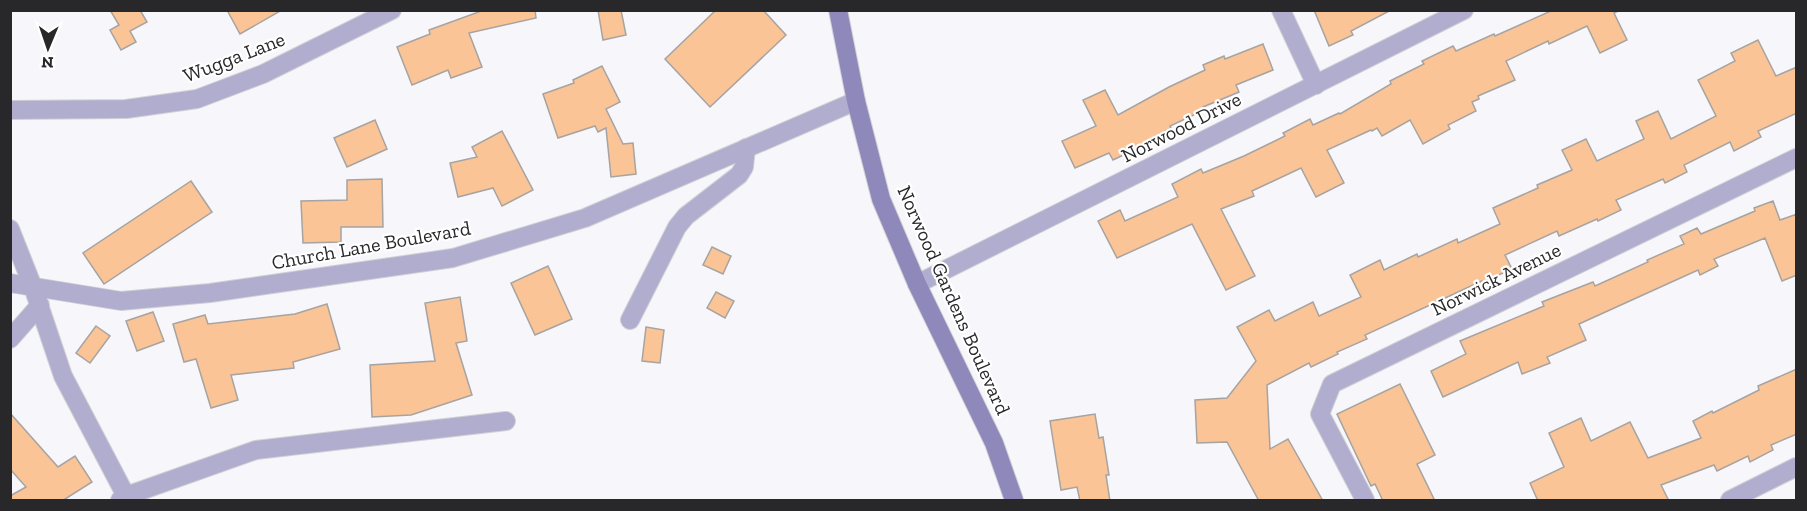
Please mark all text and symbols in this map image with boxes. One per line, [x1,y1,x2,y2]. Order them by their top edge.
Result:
north arrow [18,18,78,78]
street label: Wugga Lane [180,27,288,87]
text: N [41,53,54,72]
street label: Norwood Drive [1117,87,1245,167]
street label: Norwood Gardens Boulevard [893,182,1015,418]
street label: Church Lane Boulevard [270,216,472,274]
street label: Norwick Avenue [1427,237,1565,321]

